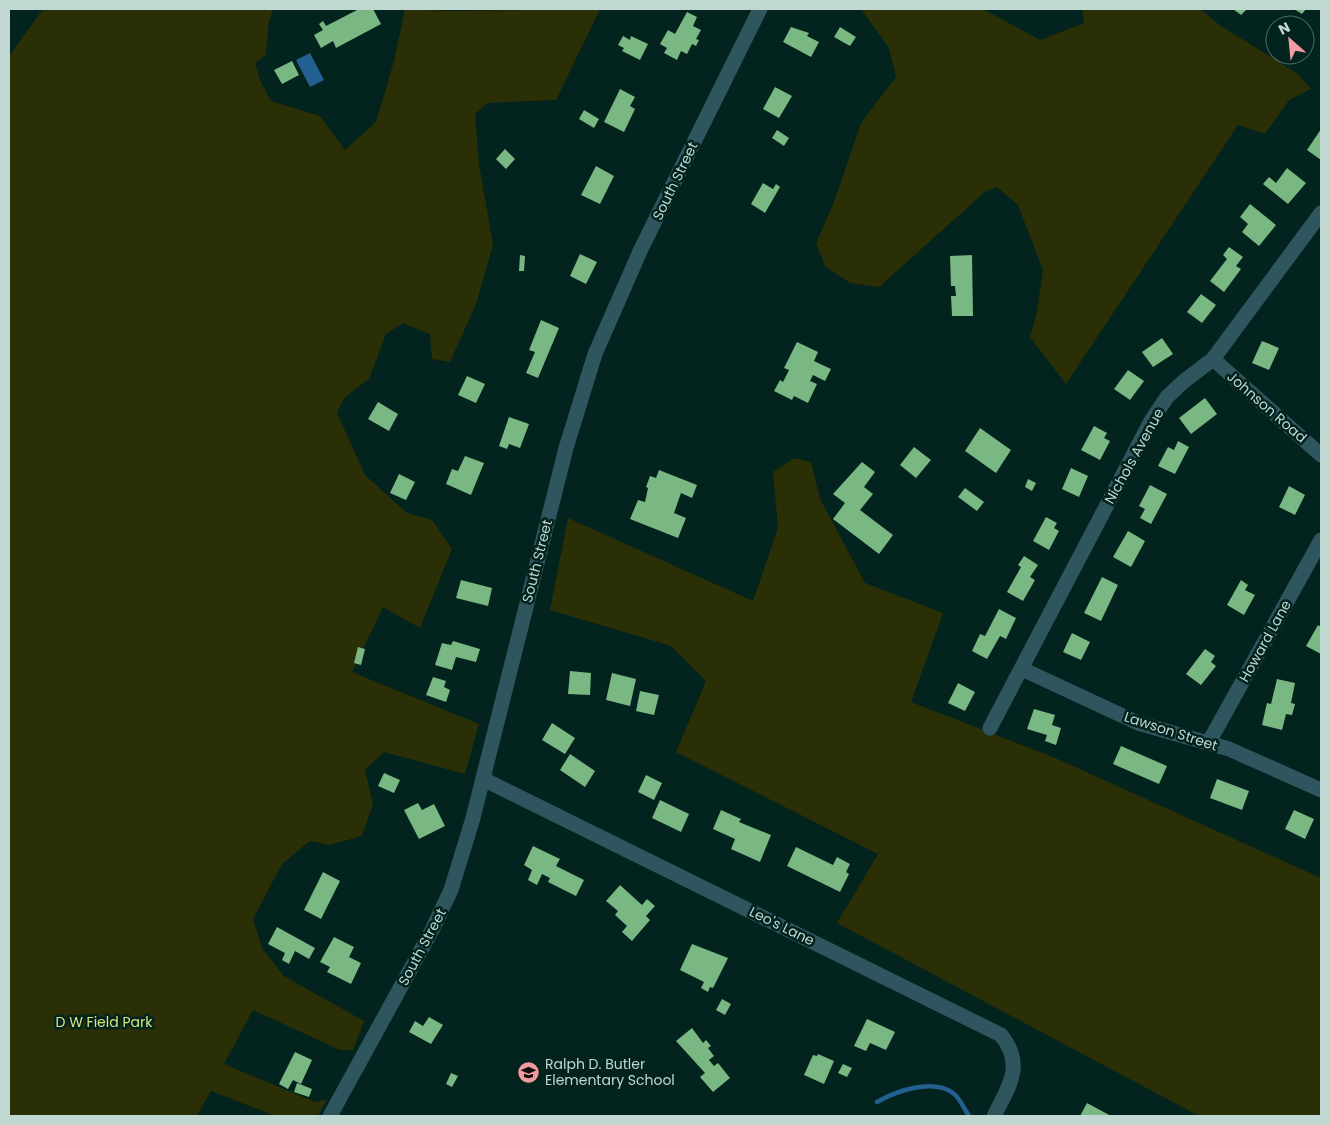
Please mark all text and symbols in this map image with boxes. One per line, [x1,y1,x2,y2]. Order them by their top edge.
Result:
north arrow [1265,15,1315,65]
text: N [1275,17,1293,40]
street label: South Street [647,138,703,224]
street label: Johnson Road [1223,367,1311,447]
street label: Nichols Avenue [1099,404,1169,508]
street label: South Street [517,517,557,605]
street label: Howard Lane [1234,596,1296,686]
street label: Lawson Street [1122,707,1220,755]
street label: Leo's Lane [746,902,818,950]
street label: South Street [393,905,451,989]
park label: D W Field Park [56,1012,153,1032]
place label: Ralph D. Butler Elementary School [545,1054,675,1090]
school or university icon: Ralph D. Butler Elementary School [517,1060,541,1084]

